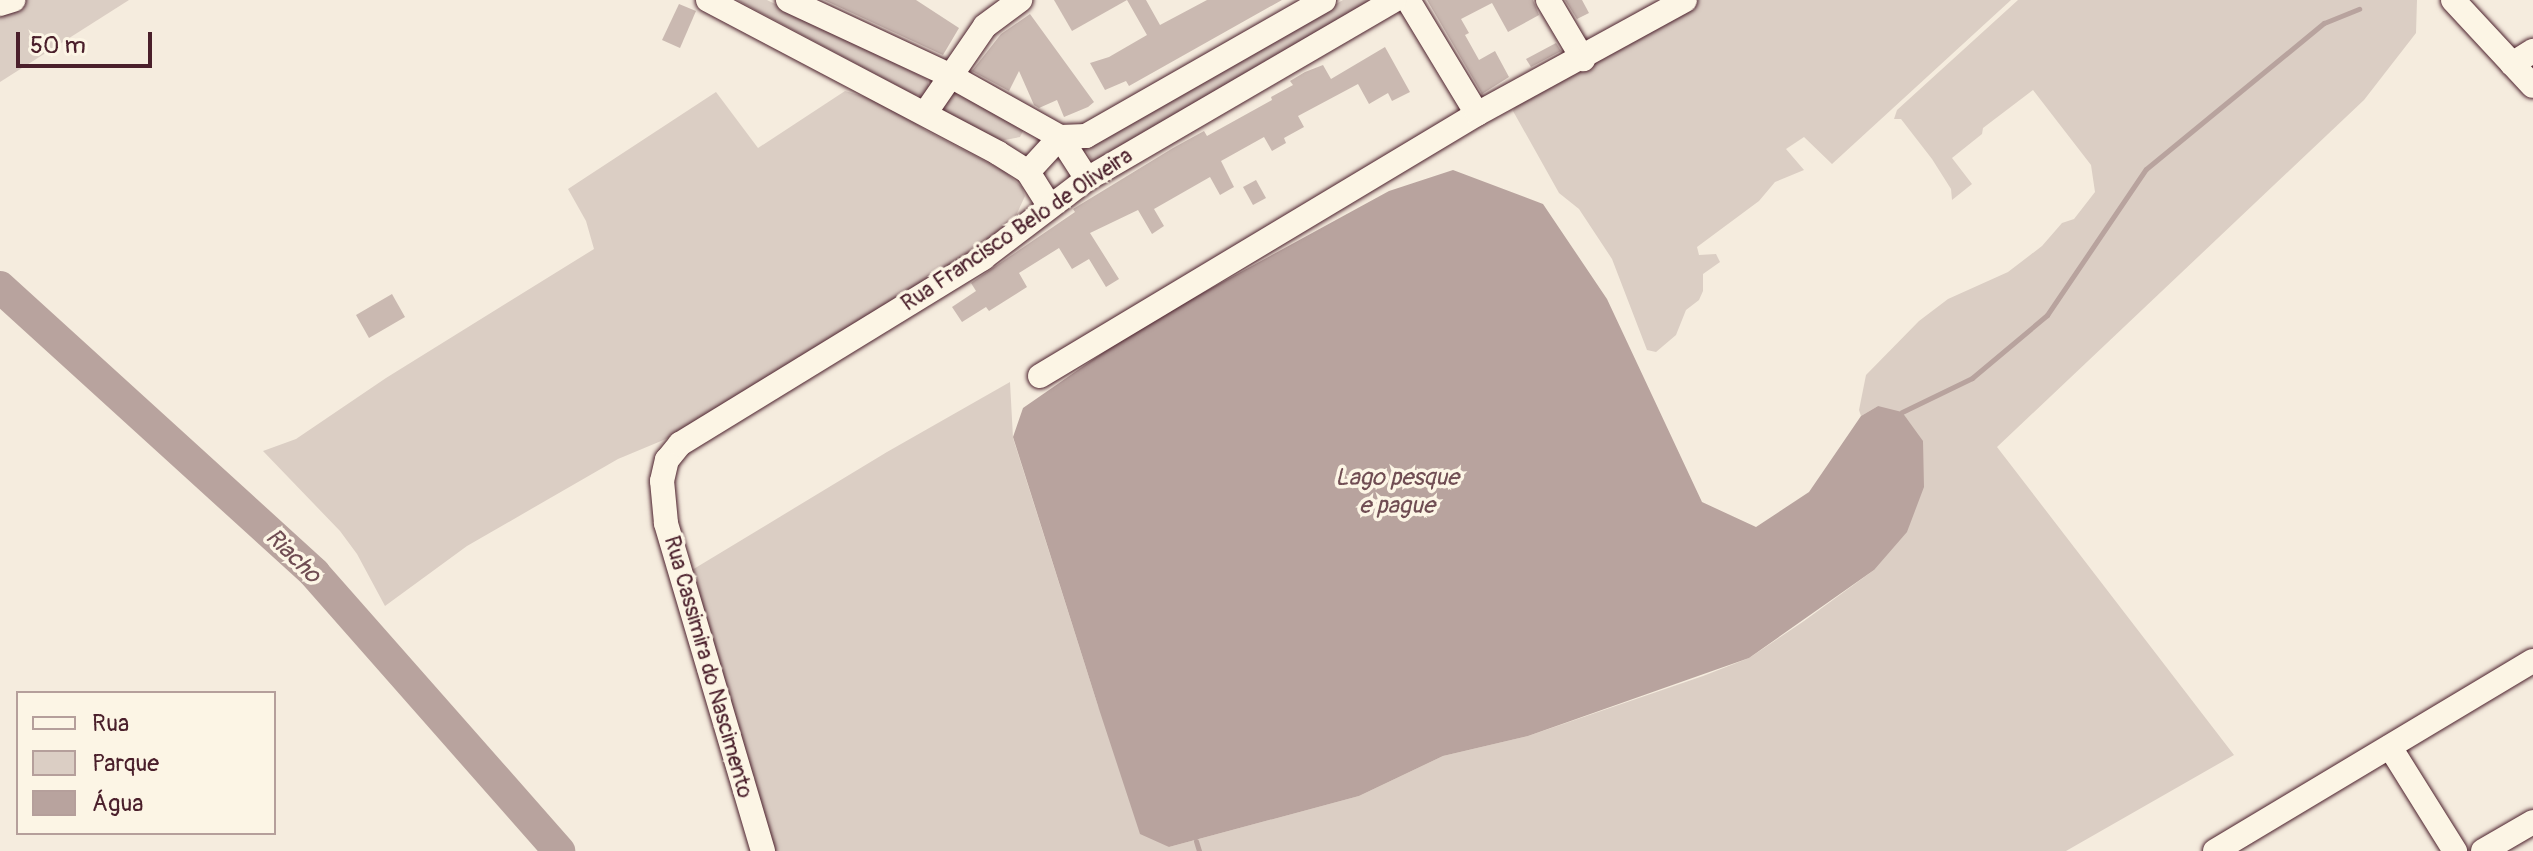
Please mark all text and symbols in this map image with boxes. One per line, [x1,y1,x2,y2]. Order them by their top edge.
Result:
scale bar [20,16,156,66]
text: 50 m [30,31,86,60]
street label: Rua Francisco Belo de Oliveira [897,143,1137,317]
water label: Lago pesque e pague [1335,464,1459,520]
water label: Riacho [259,523,327,589]
street label: Rua Cassimira do Nascimento [658,533,758,801]
legend [16,691,276,835]
text: Rua [92,709,129,738]
text: Parque [92,749,159,778]
text: Água [92,789,143,818]

